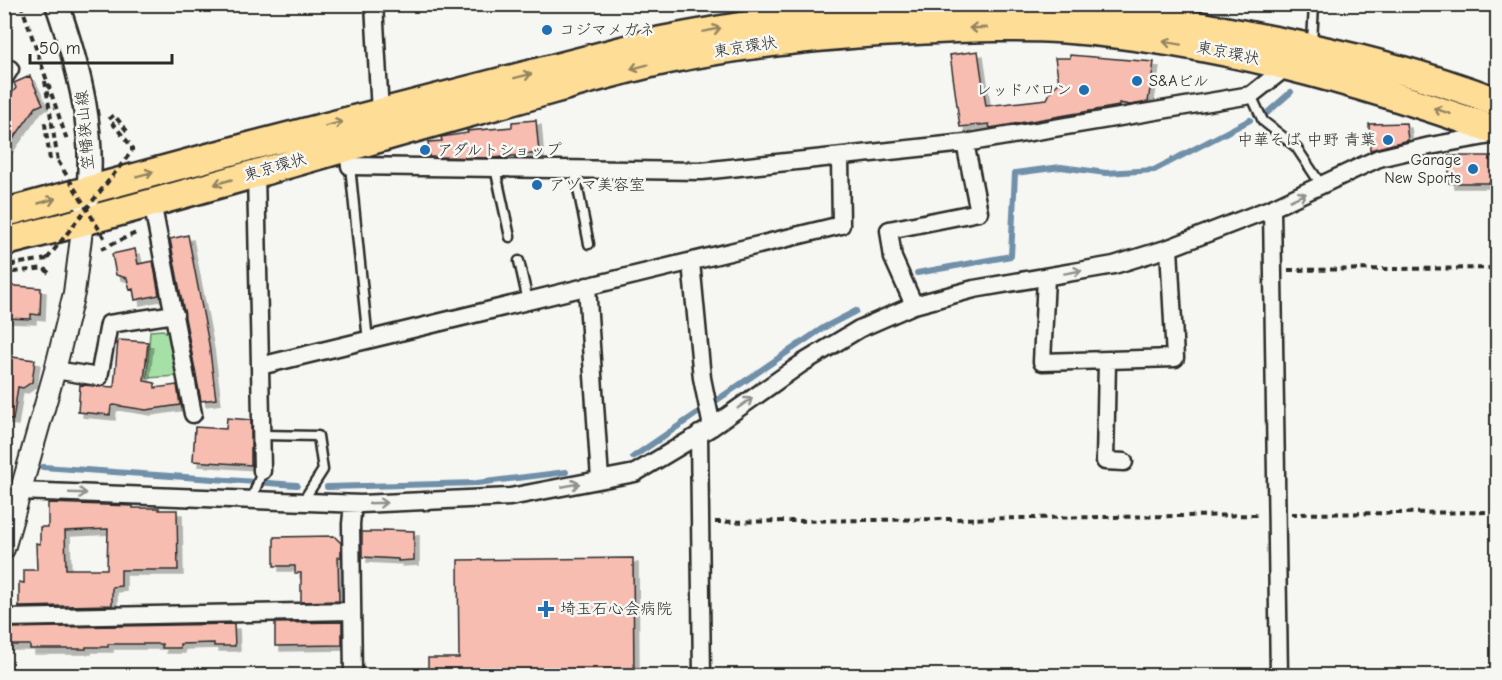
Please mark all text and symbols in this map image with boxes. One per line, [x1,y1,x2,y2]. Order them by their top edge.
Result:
place label: コジマメガネ [559,21,655,39]
one-way arrow [969,22,989,34]
marker: コジマメガネ [540,23,554,37]
one-way arrow [702,24,722,35]
scale bar [30,27,172,65]
street label: 東京環状 [712,33,778,61]
one-way arrow [1163,37,1183,48]
text: 50 m [39,38,81,59]
street label: 東京環状 [1195,38,1261,68]
one-way arrow [630,62,649,73]
one-way arrow [513,70,532,82]
place label: S&Aビル [1149,72,1209,90]
marker: S&Aビル [1130,74,1144,88]
place label: レッドバロン [976,81,1072,99]
marker: レッドバロン [1077,83,1091,97]
street label: 笠幡狭山線 [73,89,97,171]
one-way arrow [1433,105,1452,116]
one-way arrow [324,118,343,130]
place label: 中華そば 中野 青葉 [1237,131,1376,149]
marker: 中華そば 中野 青葉 [1381,133,1395,147]
place label: アダルトショップ [437,141,562,159]
marker: アダルトショップ [418,143,432,157]
street label: 東京環状 [242,150,308,184]
place label: Garage New Sports [1384,151,1461,187]
marker: Garage New Sports [1466,162,1480,176]
one-way arrow [136,168,155,179]
place label: アヅマ美容室 [549,176,645,194]
one-way arrow [213,177,232,188]
marker: アヅマ美容室 [530,178,544,192]
one-way arrow [1288,190,1306,202]
one-way arrow [37,195,56,206]
one-way arrow [1063,266,1083,277]
one-way arrow [736,397,753,409]
one-way arrow [561,479,581,490]
one-way arrow [67,487,87,499]
one-way arrow [367,498,387,509]
marker: 埼玉石心会病院 [537,600,555,618]
place label: 埼玉石心会病院 [560,600,672,618]

